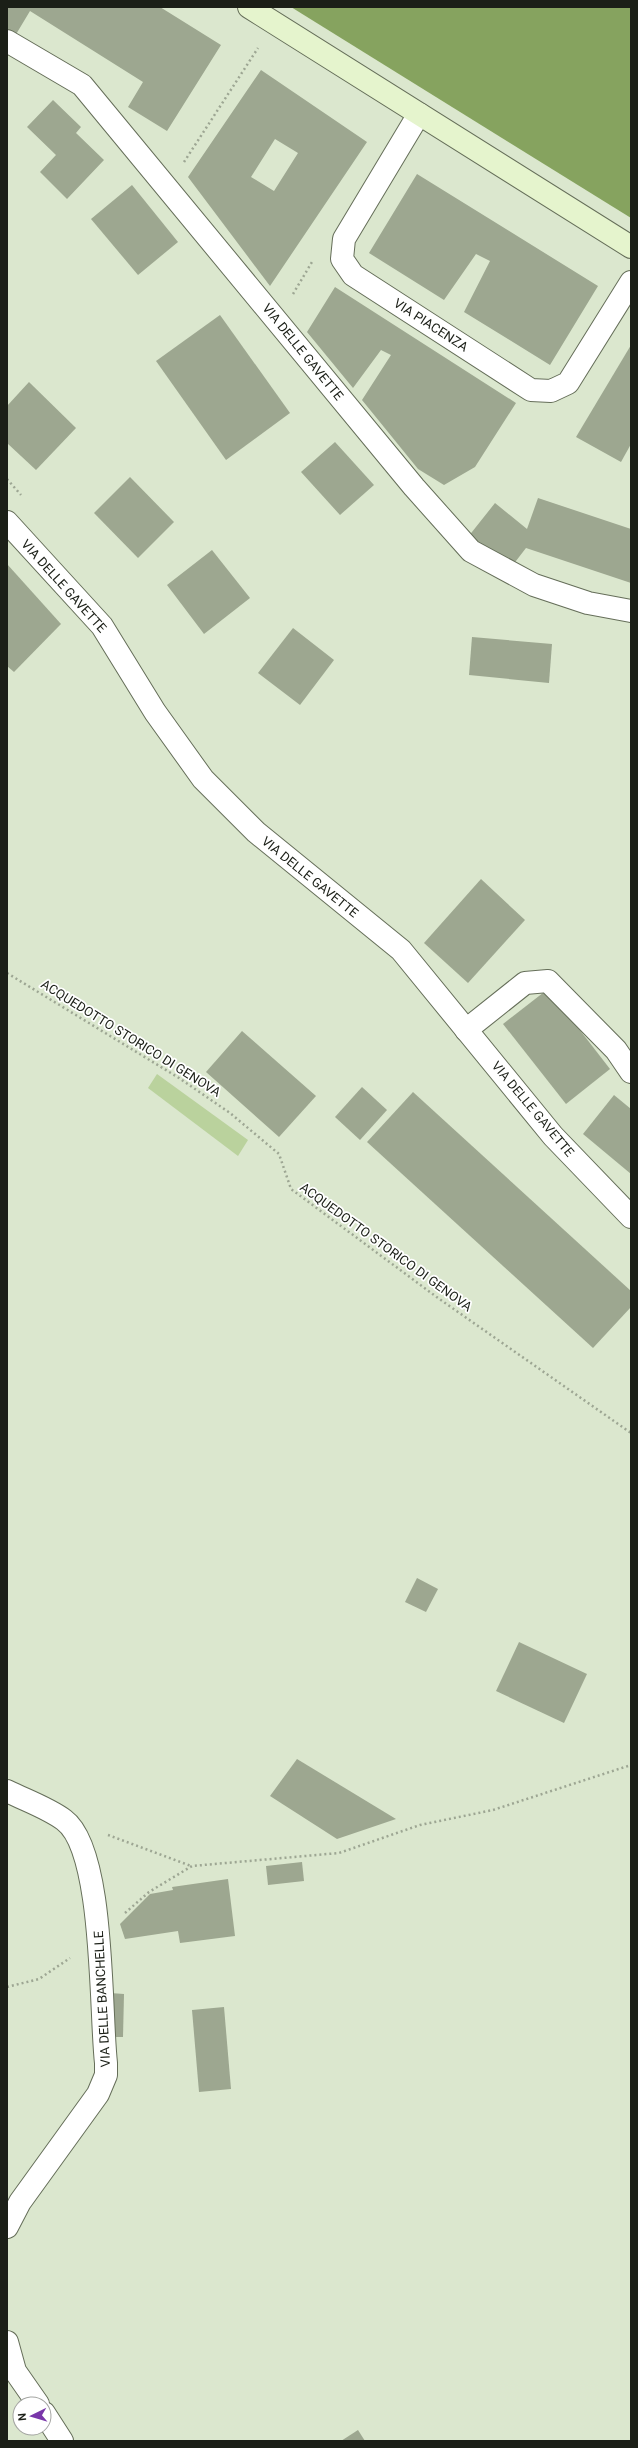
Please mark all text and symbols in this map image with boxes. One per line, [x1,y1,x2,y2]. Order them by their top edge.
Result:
street label: VIA PIACENZA [391,295,471,355]
street label: VIA DELLE GAVETTE [259,301,347,403]
street label: VIA DELLE GAVETTE [18,536,110,636]
street label: VIA DELLE GAVETTE [259,833,361,921]
street label: ACQUEDOTTO STORICO DI GENOVA [38,976,224,1100]
street label: VIA DELLE GAVETTE [489,1058,577,1160]
street label: ACQUEDOTTO STORICO DI GENOVA [297,1180,475,1315]
street label: VIA DELLE BANCHELLE [91,1930,113,2068]
north arrow [12,2396,52,2436]
text: N [16,2412,29,2421]

